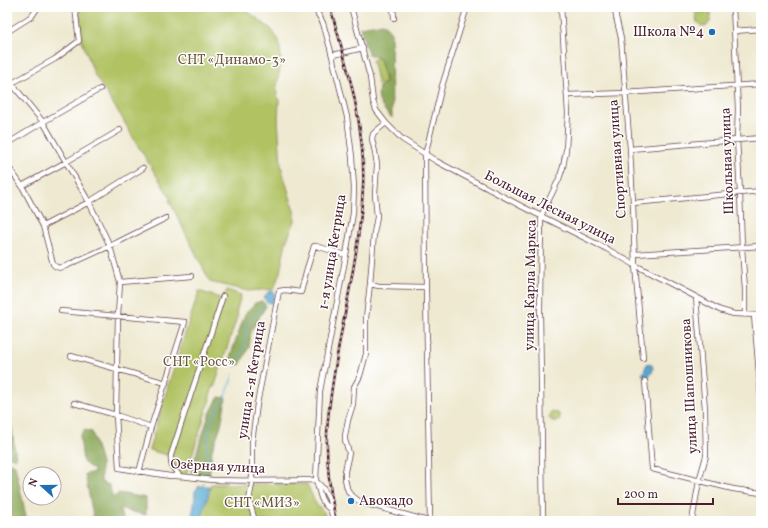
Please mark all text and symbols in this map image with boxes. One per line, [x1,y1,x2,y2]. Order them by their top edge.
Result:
place label: Школа №4 [633,23,704,42]
marker: Школа №4 [707,27,717,37]
park label: СНТ «Динамо-3» [178,51,286,70]
street label: Спортивная улица [604,99,632,219]
street label: Школьная улица [717,107,739,215]
street label: Большая Лесная улица [481,166,619,250]
street label: 1-я улица Кетрица [314,193,352,311]
street label: улица Карла Маркса [520,219,542,351]
street label: улица Шапошникова [677,318,703,454]
street label: улица 2-я Кетрица [233,319,271,441]
park label: СНТ «Росс» [163,353,235,372]
street label: Озёрная улица [170,455,266,479]
north arrow [22,466,62,506]
text: N [26,477,42,489]
scale bar [618,480,713,506]
text: 200 m [624,487,658,503]
place label: Авокадо [359,492,413,511]
park label: СНТ «МИЗ» [224,494,300,513]
marker: Авокадо [346,496,356,506]

